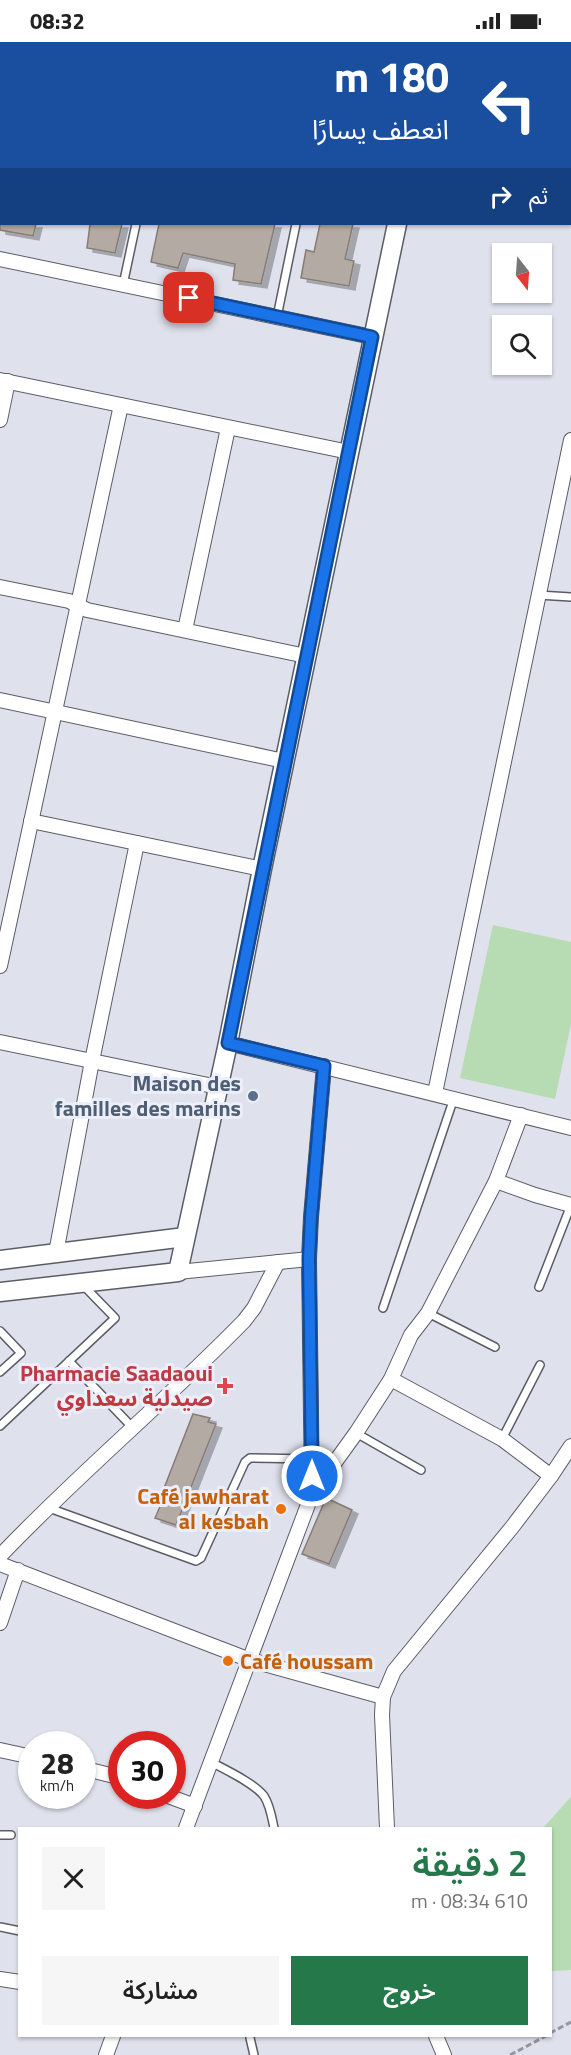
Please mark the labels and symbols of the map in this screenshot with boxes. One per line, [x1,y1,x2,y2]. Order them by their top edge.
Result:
north arrow [492,243,552,303]
pin [163,272,214,323]
place label: Maison des familles des marins [55,1066,241,1125]
marker: Maison des familles des marins [246,1089,260,1103]
place label: Pharmacie Saadaoui صيدلية سعداوي [20,1356,213,1416]
marker: Pharmacie Saadaoui صيدلية سعداوي [218,1379,232,1393]
position arrow [280,1444,344,1508]
place label: Café jawharat al kesbah [137,1479,269,1538]
marker: Café jawharat al kesbah [274,1502,288,1516]
place label: Café houssam [240,1644,374,1678]
marker: Café houssam [221,1654,235,1668]
speed limit sign: 30 [108,1731,186,1809]

